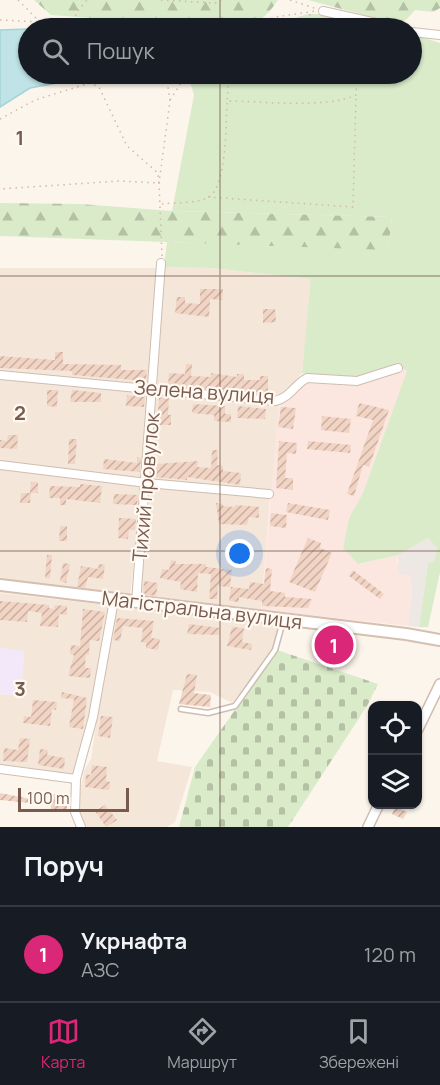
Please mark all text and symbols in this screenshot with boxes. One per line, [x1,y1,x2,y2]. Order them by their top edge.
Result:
search box [18,18,422,84]
icon: search [39,35,72,68]
text: Пошук [87,36,154,66]
text: 1 [16,124,24,151]
street label: Зелена вулиця [133,373,275,410]
text: 2 [14,399,26,426]
street label: Тихий провулок [126,410,166,563]
your location [225,539,254,568]
street label: Магістральна вулиця [100,584,304,635]
pin: 1 [314,622,354,668]
text: 3 [14,675,26,702]
map controls [368,701,422,809]
button: locate [368,701,422,755]
button: layers [368,755,422,809]
scale bar [18,785,129,812]
text: 100 m [27,787,70,809]
text: Поруч [24,848,104,884]
text: Укрнафта [81,926,187,956]
text: 1 [39,941,48,968]
text: 120 m [364,941,416,968]
text: АЗС [81,956,120,983]
tab: Карта [41,1015,85,1073]
tab: Маршрут [167,1015,237,1073]
tab: Збережені [319,1015,399,1073]

